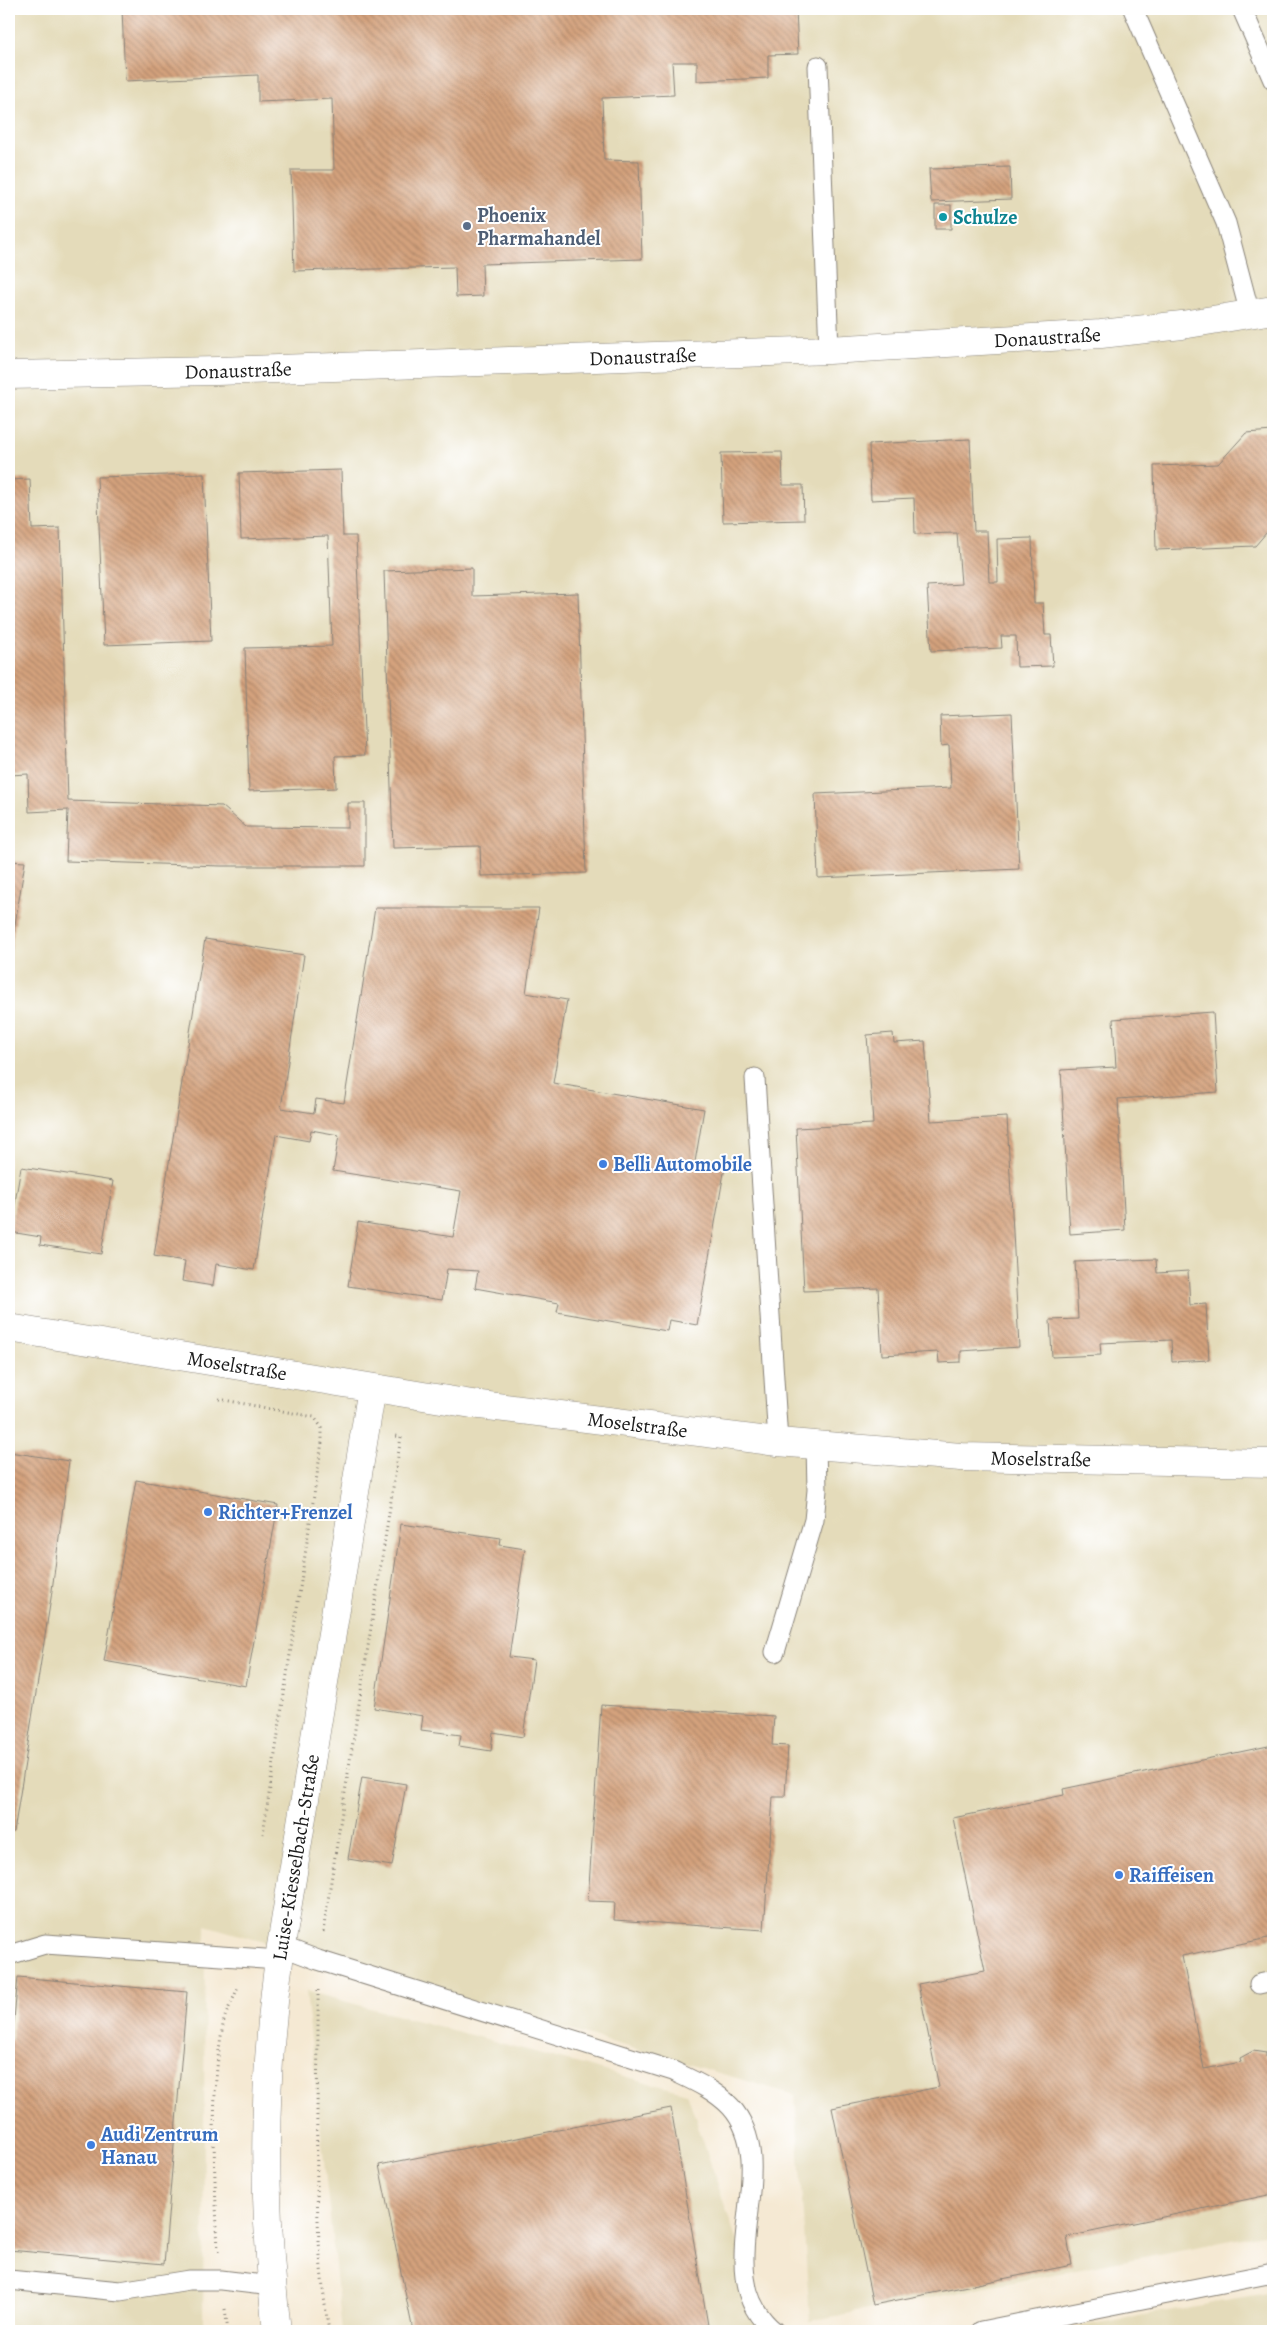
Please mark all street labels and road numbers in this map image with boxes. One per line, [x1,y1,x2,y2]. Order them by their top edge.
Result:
street label: Donaustraße [993,321,1102,354]
street label: Donaustraße [589,341,697,372]
street label: Donaustraße [184,355,292,385]
street label: Moselstraße [185,1344,289,1387]
street label: Moselstraße [586,1405,689,1444]
street label: Moselstraße [990,1444,1091,1473]
street label: Luise-Kiesselbach-Straße [266,1752,326,1962]

